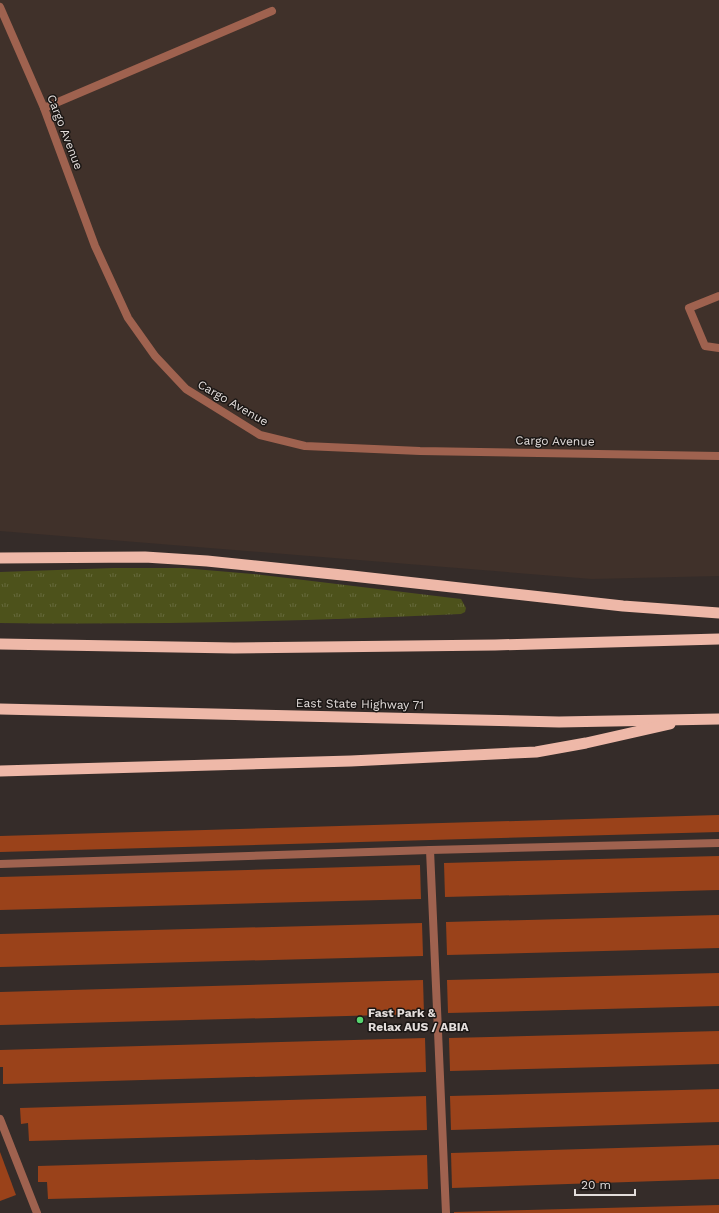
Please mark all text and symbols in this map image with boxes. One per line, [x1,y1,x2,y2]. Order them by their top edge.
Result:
street label: Cargo Avenue [44,92,86,172]
street label: Cargo Avenue [195,377,271,429]
street label: Cargo Avenue [515,433,595,449]
street label: East State Highway 71 [296,696,424,712]
place label: Fast Park & Relax AUS / ABIA [368,1006,470,1034]
marker: Fast Park & Relax AUS / ABIA [355,1015,365,1025]
scale bar [575,1171,635,1197]
text: 20 m [581,1178,611,1192]

